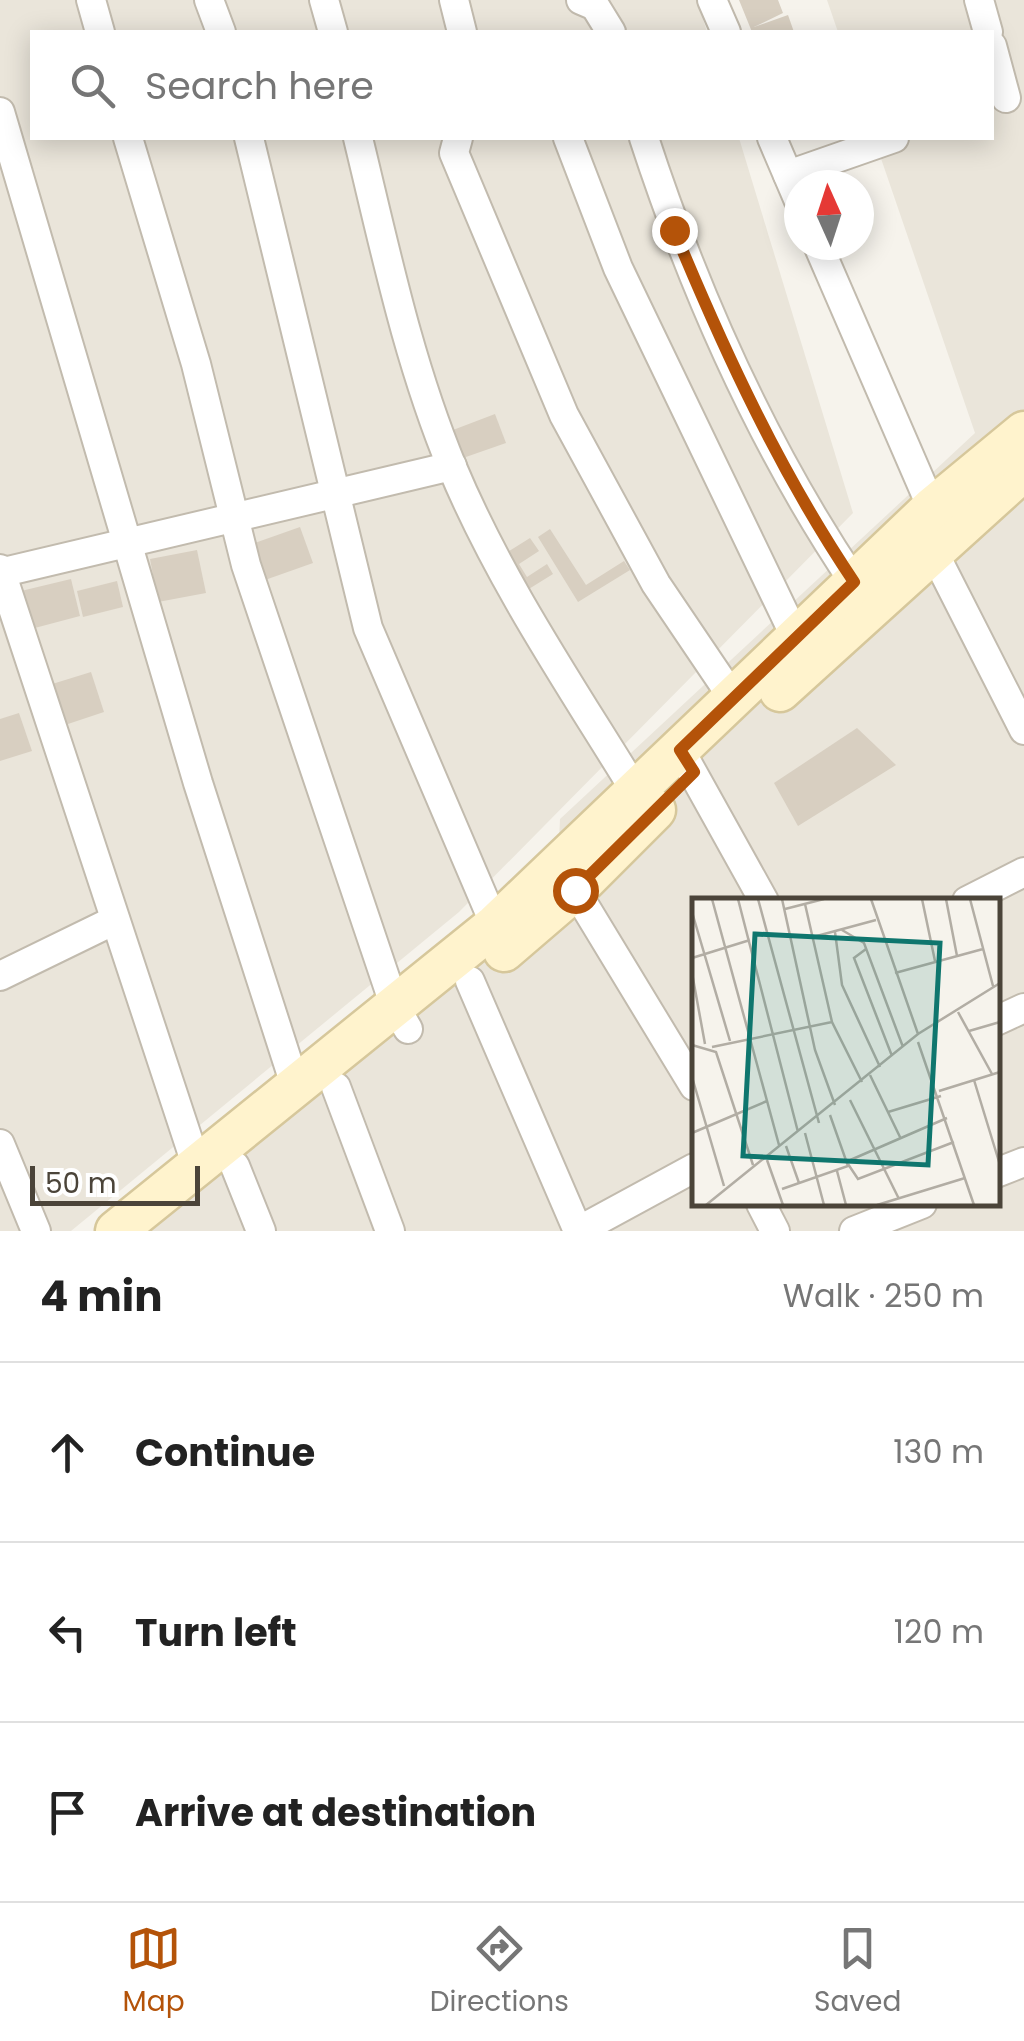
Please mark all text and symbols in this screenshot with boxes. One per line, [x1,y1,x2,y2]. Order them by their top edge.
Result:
search box [30,30,994,140]
icon: search [65,58,120,113]
text: Search here [145,59,374,112]
north arrow [784,170,874,260]
route end [652,208,698,254]
route start [553,868,599,914]
inset map [692,898,999,1206]
scale bar [30,1161,200,1206]
text: 50 m [45,1164,116,1203]
text: 4 min [40,1267,163,1326]
text: Walk · 250 m [783,1273,984,1318]
icon: ahead [40,1425,95,1480]
text: Continue [135,1426,315,1479]
text: 130 m [893,1429,984,1474]
icon: left [40,1605,95,1660]
text: Turn left [135,1606,297,1659]
text: 120 m [894,1609,984,1654]
icon: arrive [40,1785,95,1840]
text: Arrive at destination [135,1786,536,1839]
tab: Map [123,1921,185,2023]
tab: Directions [430,1921,569,2023]
tab: Saved [814,1921,901,2023]

